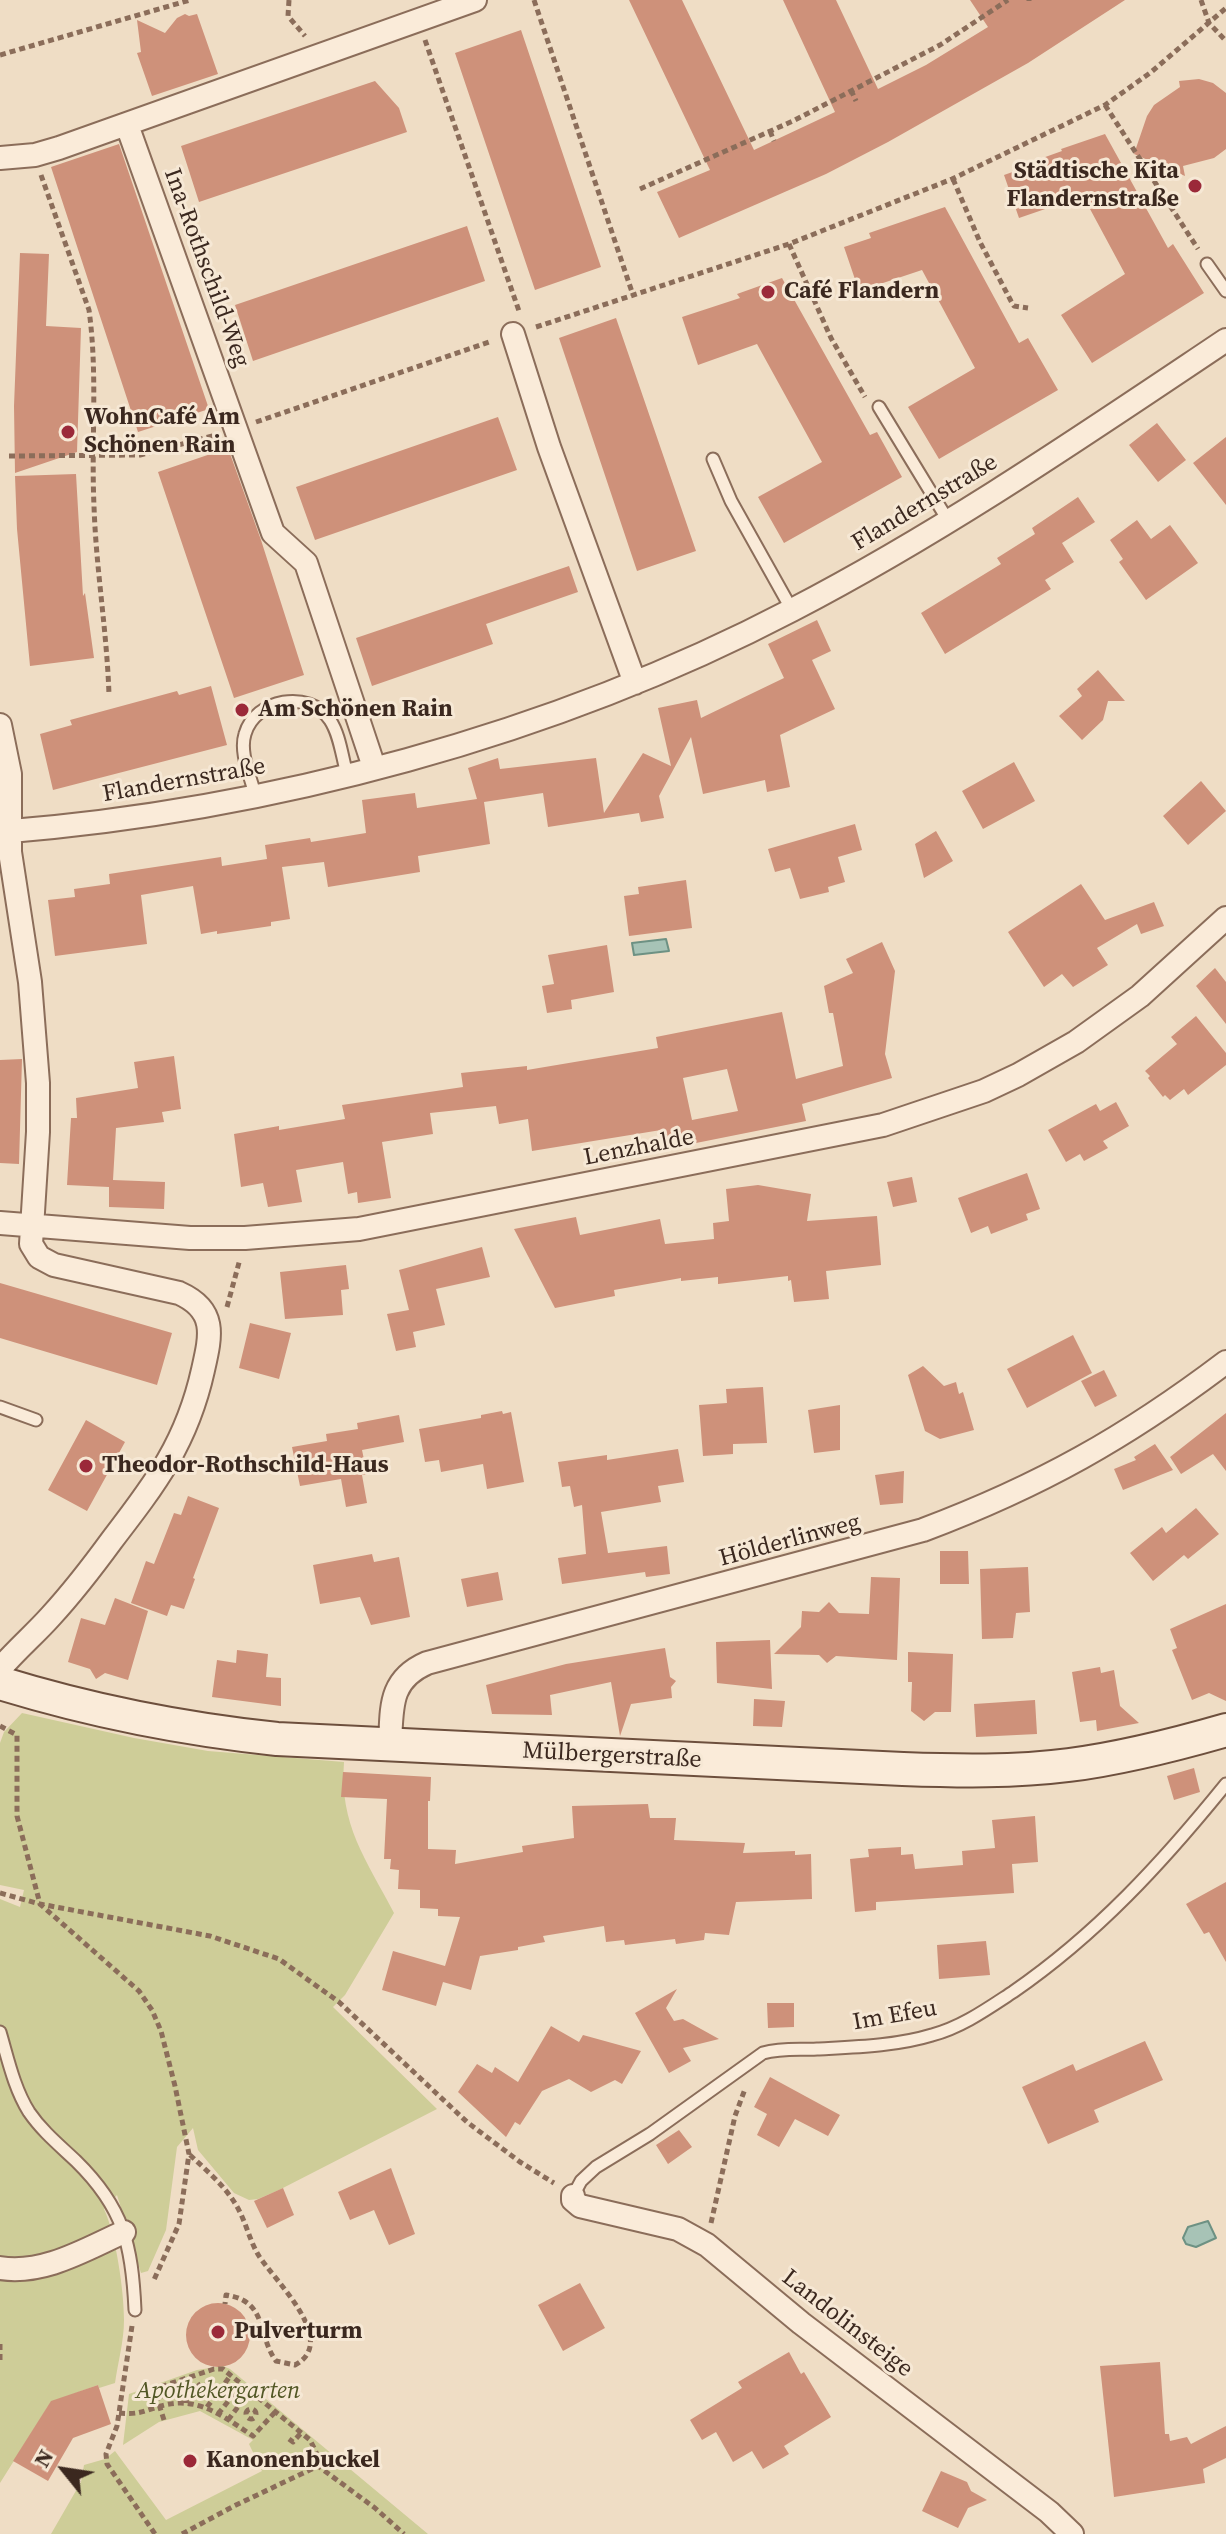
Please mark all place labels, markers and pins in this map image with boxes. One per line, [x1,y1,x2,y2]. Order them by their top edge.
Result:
place label: Städtische Kita Flandernstraße [1006,158,1179,214]
marker: Städtische Kita Flandernstraße [1186,177,1204,195]
place label: Café Flandern [784,278,939,306]
marker: Café Flandern [759,283,777,301]
place label: WohnCafé Am Schönen Rain [84,404,240,460]
marker: WohnCafé Am Schönen Rain [59,423,77,441]
place label: Am Schönen Rain [258,696,453,724]
marker: Am Schönen Rain [233,701,251,719]
place label: Theodor-Rothschild-Haus [102,1452,389,1480]
marker: Theodor-Rothschild-Haus [77,1457,95,1475]
place label: Pulverturm [234,2318,362,2346]
marker: Pulverturm [209,2323,227,2341]
place label: Kanonenbuckel [206,2447,380,2475]
marker: Kanonenbuckel [181,2452,199,2470]

